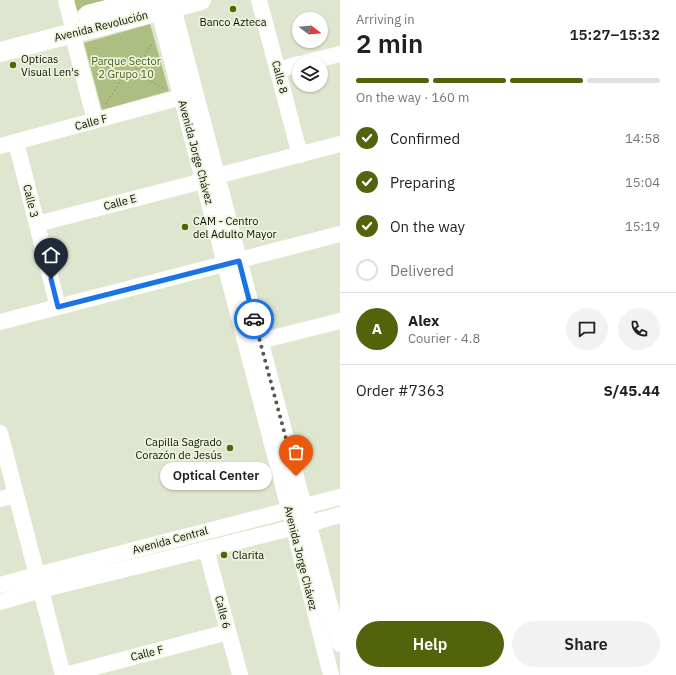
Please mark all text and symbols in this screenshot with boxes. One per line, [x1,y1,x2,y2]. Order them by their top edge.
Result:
marker: Banco Azteca [228,4,238,14]
street label: Avenida Revolución [53,8,149,44]
text: Arriving in [356,11,415,28]
north arrow [292,12,328,48]
map controls [292,12,328,92]
place label: Banco Azteca [199,15,267,29]
text: 15:27–15:32 [570,25,660,44]
text: 2 min [356,26,423,60]
place label: Opticas Visual Len's [21,52,79,79]
park label: Parque Sector 2 Grupo 10 [91,54,161,81]
button: layers [292,56,328,92]
street label: Calle 8 [269,59,291,95]
marker: Opticas Visual Len's [8,60,18,70]
text: On the way · 160 m [356,89,469,106]
street label: Avenida Jorge Chávez [175,98,217,206]
street label: Calle F [73,111,109,133]
icon: check [356,127,378,149]
text: Confirmed [390,129,460,148]
text: 14:58 [625,130,660,147]
icon: check [356,171,378,193]
text: Preparing [390,173,455,192]
text: 15:04 [625,174,660,191]
street label: Calle 3 [20,183,42,219]
street label: Calle E [102,191,138,213]
place label: CAM - Centro del Adulto Mayor [193,214,277,241]
icon: check [356,215,378,237]
text: On the way [390,217,465,236]
text: 15:19 [625,218,660,235]
marker: CAM - Centro del Adulto Mayor [180,222,190,232]
pin [34,238,68,279]
icon: home [40,244,62,266]
text: Delivered [390,261,454,280]
courier [234,299,274,339]
icon: car [243,308,265,330]
button: chat [566,308,608,350]
button: phone [618,308,660,350]
text: Alex [408,311,439,330]
text: A [372,319,382,338]
text: Courier · 4.8 [408,330,480,347]
text: Order #7363 [356,381,445,400]
text: S/45.44 [604,381,660,400]
place label: Capilla Sagrado Corazón de Jesús [136,435,222,462]
pin [279,435,313,476]
icon: bag [285,441,307,463]
marker: Capilla Sagrado Corazón de Jesús [225,443,235,453]
callout: Optical Center [160,462,272,490]
text: Optical Center [173,467,259,484]
street label: Avenida Jorge Chávez [281,504,321,612]
street label: Avenida Central [131,523,209,557]
place label: Clarita [232,548,264,562]
marker: Clarita [219,550,229,560]
street label: Calle 6 [212,594,234,630]
button: Help [356,621,504,667]
button: Share [512,621,660,667]
street label: Calle F [129,642,165,664]

